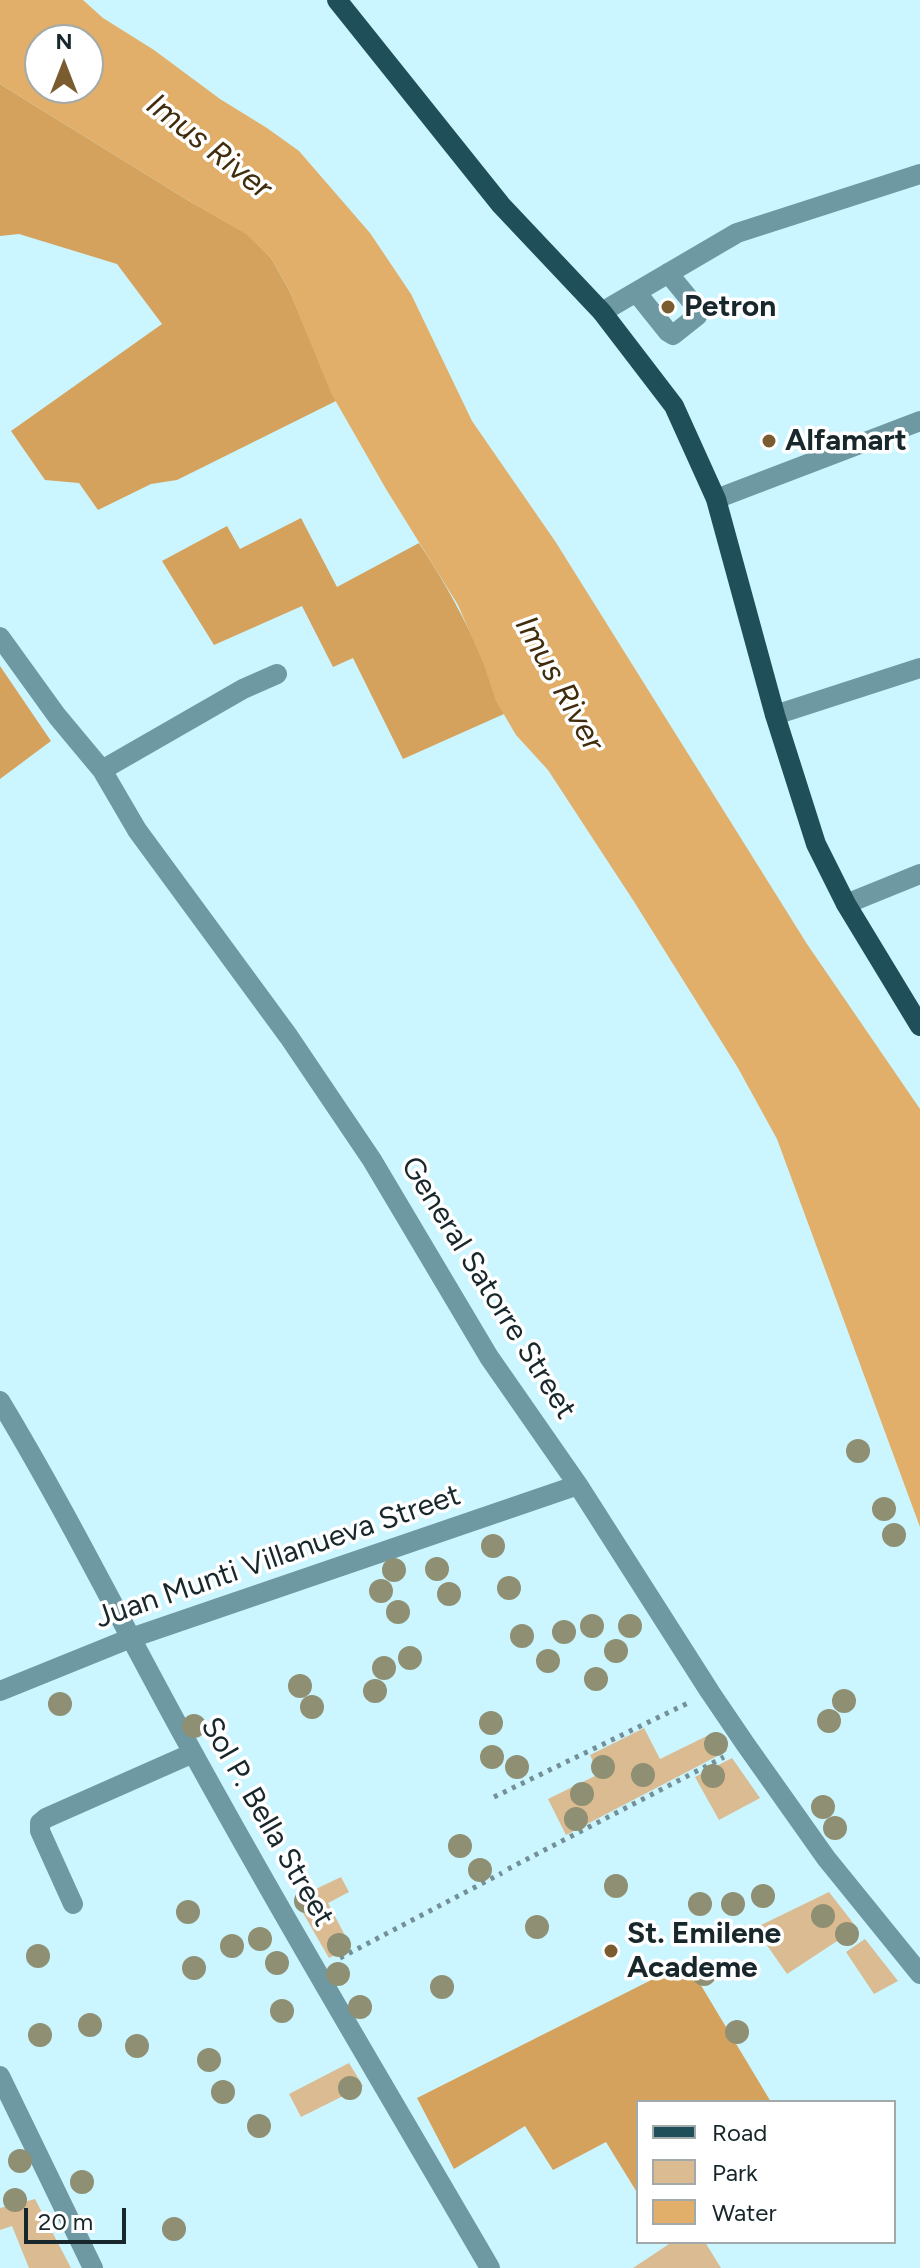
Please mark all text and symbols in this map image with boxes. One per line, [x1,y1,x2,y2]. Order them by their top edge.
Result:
north arrow [24,24,104,104]
text: N [55,28,73,55]
water label: Imus River [139,86,279,208]
place label: Petron [684,289,776,325]
marker: Petron [659,298,677,316]
place label: Alfamart [785,423,907,459]
marker: Alfamart [760,432,778,450]
water label: Imus River [506,610,612,758]
street label: General Satorre Street [393,1150,583,1426]
street label: Juan Munti Villanueva Street [91,1477,465,1637]
street label: Sol P. Bella Street [193,1711,341,1933]
place label: St. Emilene Academe [627,1916,781,1986]
marker: St. Emilene Academe [602,1942,620,1960]
legend [636,2100,896,2244]
text: Road [712,2118,767,2147]
text: Park [712,2158,758,2187]
scale bar [28,2192,130,2242]
text: Water [712,2198,777,2227]
text: 20 m [38,2207,93,2236]

